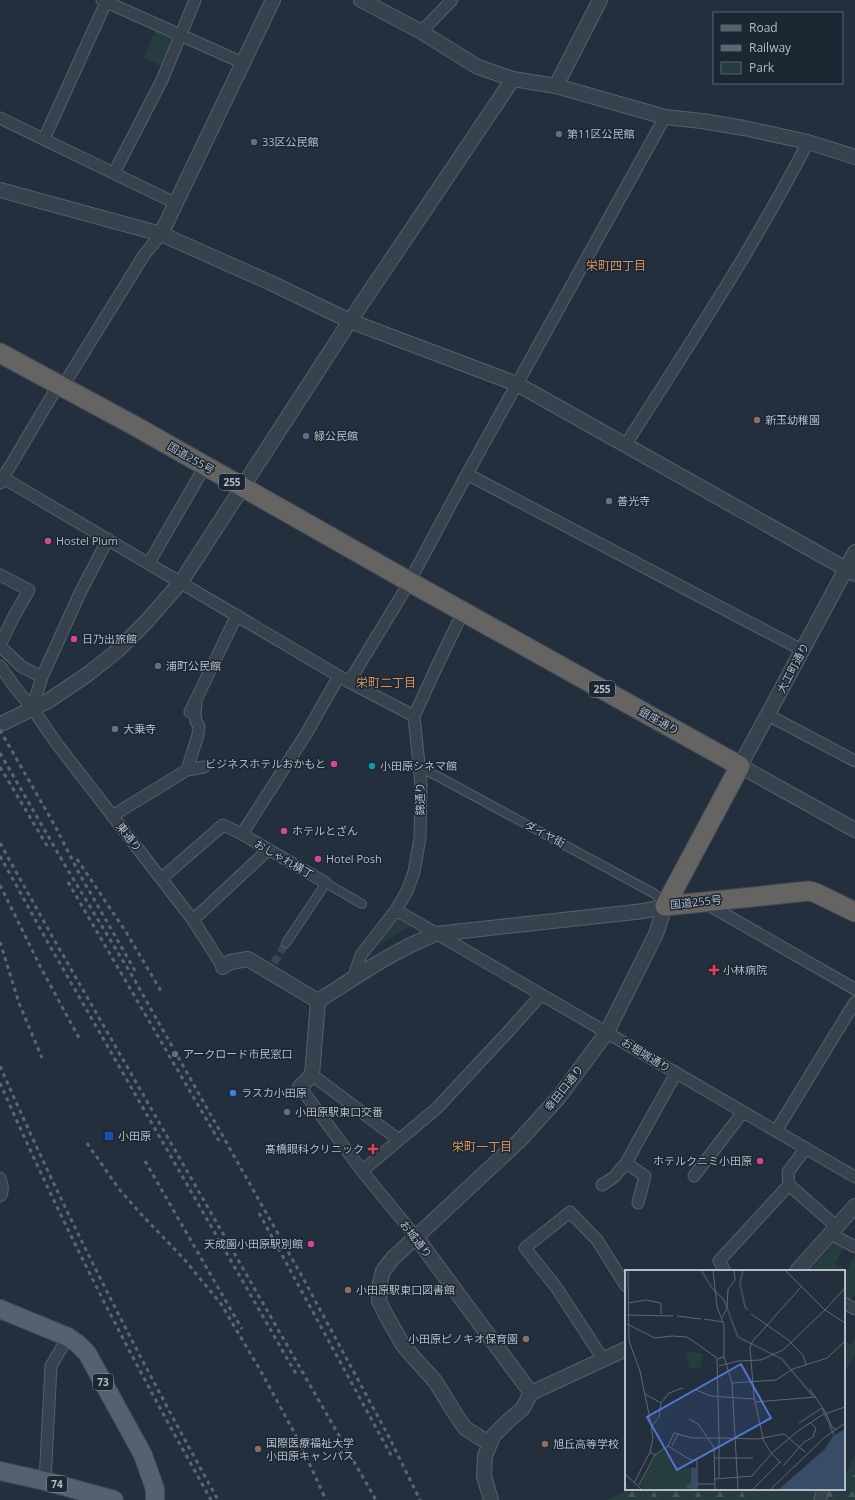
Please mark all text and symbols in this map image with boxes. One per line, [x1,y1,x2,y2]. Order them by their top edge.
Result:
legend [713,12,843,84]
text: Road [749,19,778,36]
text: Railway [749,39,792,56]
text: Park [749,59,775,76]
place label: 第11区公民館 [567,126,635,141]
marker: 第11区公民館 [554,129,564,139]
place label: 33区公民館 [262,134,319,149]
marker: 33区公民館 [249,137,259,147]
district label: 栄町四丁目 [586,257,646,274]
place label: 新玉幼稚園 [765,412,820,427]
marker: 新玉幼稚園 [752,415,762,425]
place label: 緑公民館 [314,428,358,443]
marker: 緑公民館 [301,431,311,441]
street label: 国道255号 [165,438,217,477]
road number: 255 [219,474,245,490]
place label: 善光寺 [617,493,650,508]
marker: 善光寺 [604,496,614,506]
place label: Hostel Plum [56,533,118,548]
marker: Hostel Plum [43,536,53,546]
place label: 日乃出旅館 [82,631,137,646]
marker: 日乃出旅館 [69,634,79,644]
street label: 大工町通り [773,640,812,696]
place label: 浦町公民館 [166,658,221,673]
marker: 浦町公民館 [153,661,163,671]
district label: 栄町二丁目 [356,674,416,691]
road number: 255 [589,681,615,697]
street label: 銀座通り [636,703,682,738]
place label: 大乗寺 [123,721,156,736]
marker: 大乗寺 [110,724,120,734]
place label: ビジネスホテルおかもと [205,756,326,771]
place label: 小田原シネマ館 [380,758,457,773]
marker: ビジネスホテルおかもと [329,759,339,769]
marker: 小田原シネマ館 [367,761,377,771]
street label: 錦通り [412,783,427,816]
street label: ダイヤ街 [522,817,568,850]
street label: 東通り [113,819,145,854]
place label: ホテルとざん [292,823,358,838]
marker: ホテルとざん [279,826,289,836]
street label: おしゃれ横丁 [252,836,317,882]
place label: Hotel Posh [326,851,382,866]
marker: Hotel Posh [313,854,323,864]
street label: 国道255号 [669,891,723,912]
place label: 小林病院 [723,962,767,977]
marker: 小林病院 [708,964,720,976]
street label: お堀端通り [619,1034,674,1075]
place label: アークロード市民窓口 [183,1046,292,1061]
marker: アークロード市民窓口 [170,1049,180,1059]
street label: 幸田口通り [541,1061,586,1114]
place label: ラスカ小田原 [241,1085,307,1100]
marker: ラスカ小田原 [228,1088,238,1098]
place label: 小田原駅東口交番 [295,1104,383,1119]
marker: 小田原駅東口交番 [282,1107,292,1117]
place label: 小田原 [118,1128,151,1143]
marker: 小田原 [103,1130,115,1142]
district label: 栄町一丁目 [452,1138,512,1155]
place label: 髙橋眼科クリニック [265,1141,364,1156]
marker: 髙橋眼科クリニック [367,1143,379,1155]
place label: ホテルクニミ小田原 [653,1153,752,1168]
marker: ホテルクニミ小田原 [755,1156,765,1166]
street label: お城通り [397,1217,436,1261]
place label: 天成園小田原駅別館 [204,1236,303,1251]
marker: 天成園小田原駅別館 [306,1239,316,1249]
inset map [625,1270,845,1490]
place label: 小田原駅東口図書館 [356,1282,455,1297]
marker: 小田原駅東口図書館 [343,1285,353,1295]
place label: 小田原ピノキオ保育園 [408,1331,518,1346]
marker: 小田原ピノキオ保育園 [521,1334,531,1344]
road number: 73 [93,1374,113,1390]
place label: 国際医療福祉大学 小田原キャンパス [266,1435,354,1463]
place label: 旭丘高等学校 [553,1436,619,1451]
marker: 旭丘高等学校 [540,1439,550,1449]
marker: 国際医療福祉大学 小田原キャンパス [253,1444,263,1454]
road number: 74 [47,1476,67,1492]

